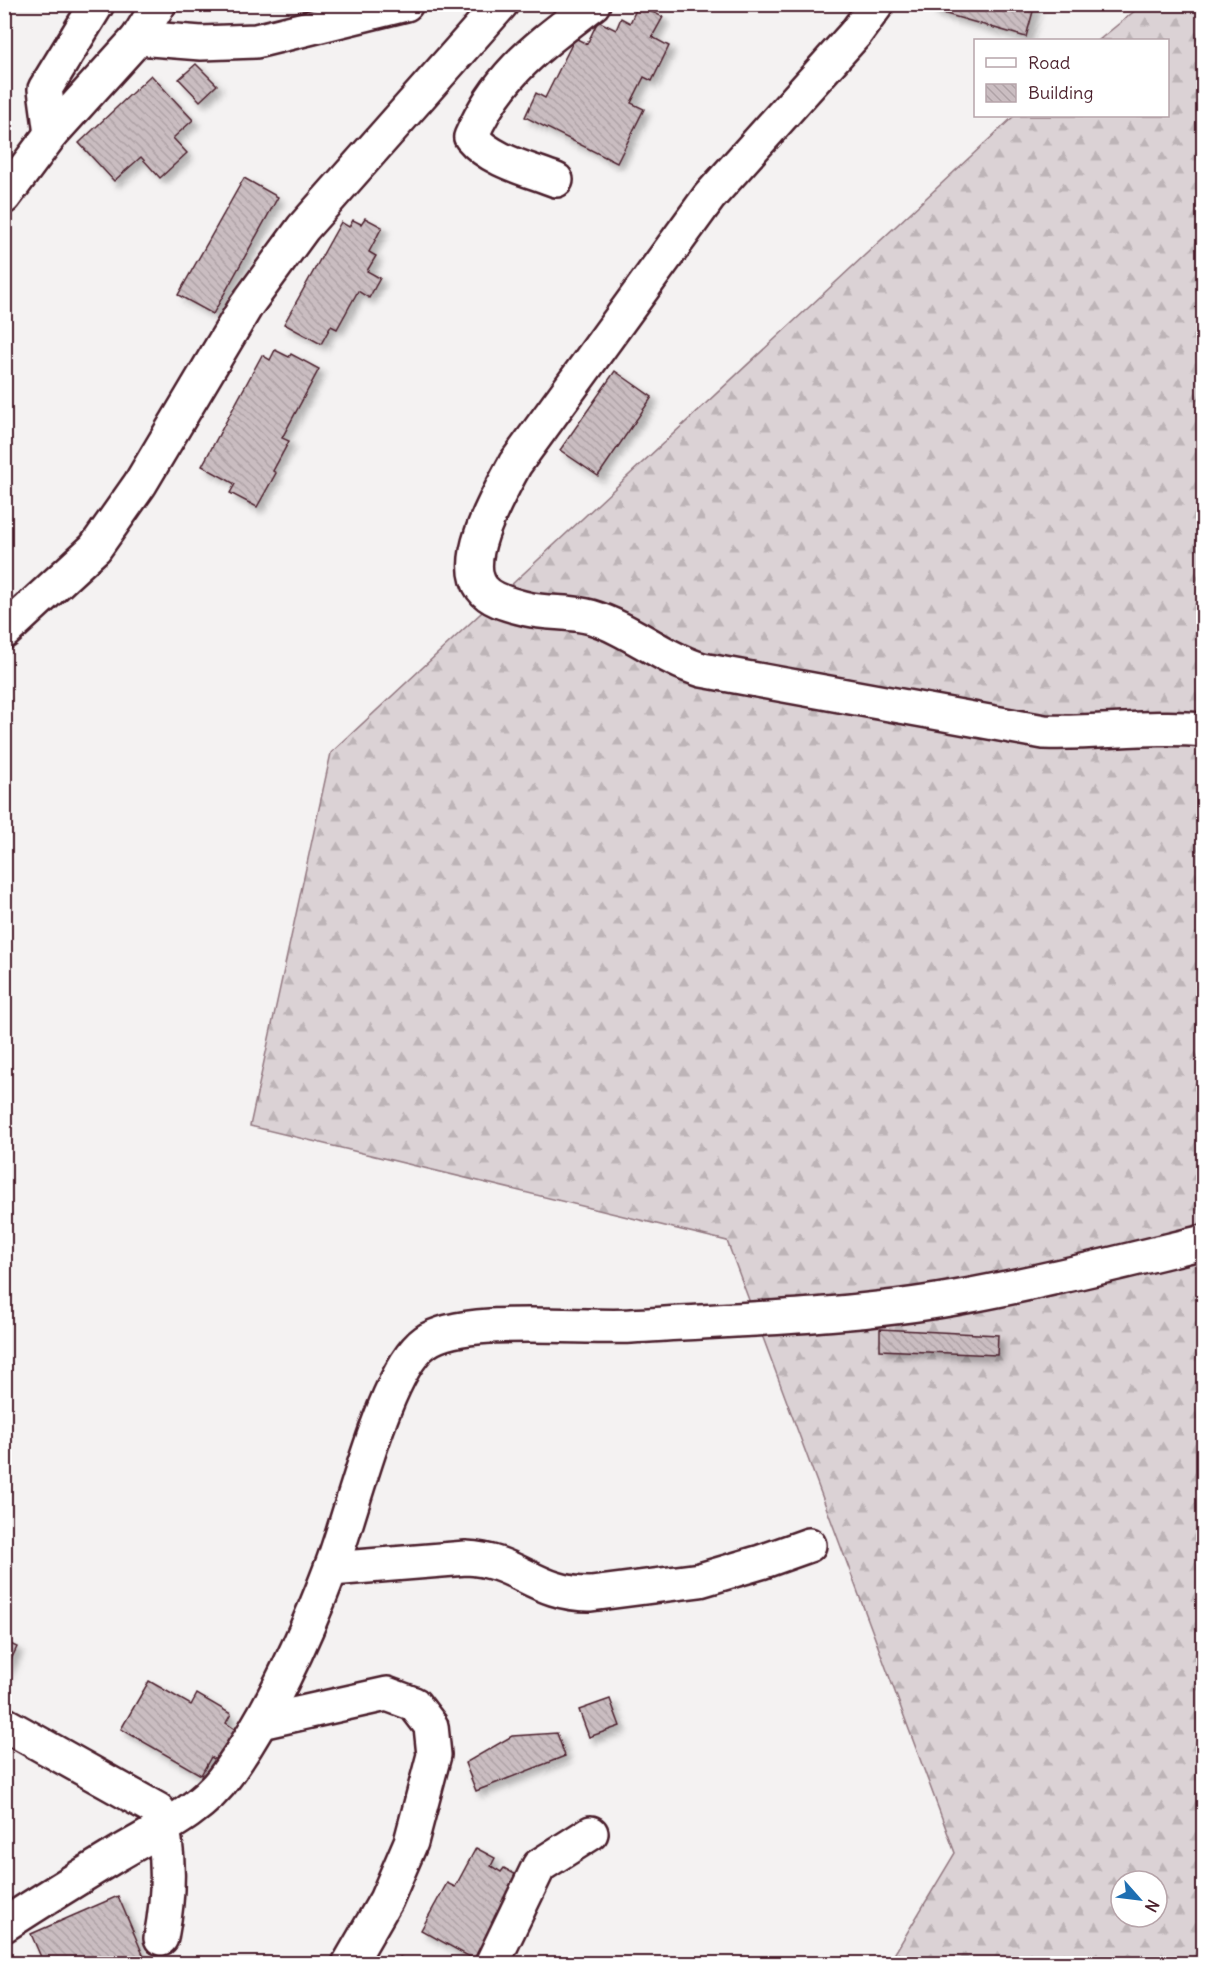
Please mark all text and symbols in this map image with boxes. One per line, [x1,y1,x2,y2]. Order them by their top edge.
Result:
legend [974,39,1169,117]
text: Road [1028,51,1071,74]
text: Building [1028,81,1093,104]
north arrow [1109,1869,1169,1929]
text: N [1141,1896,1164,1916]

